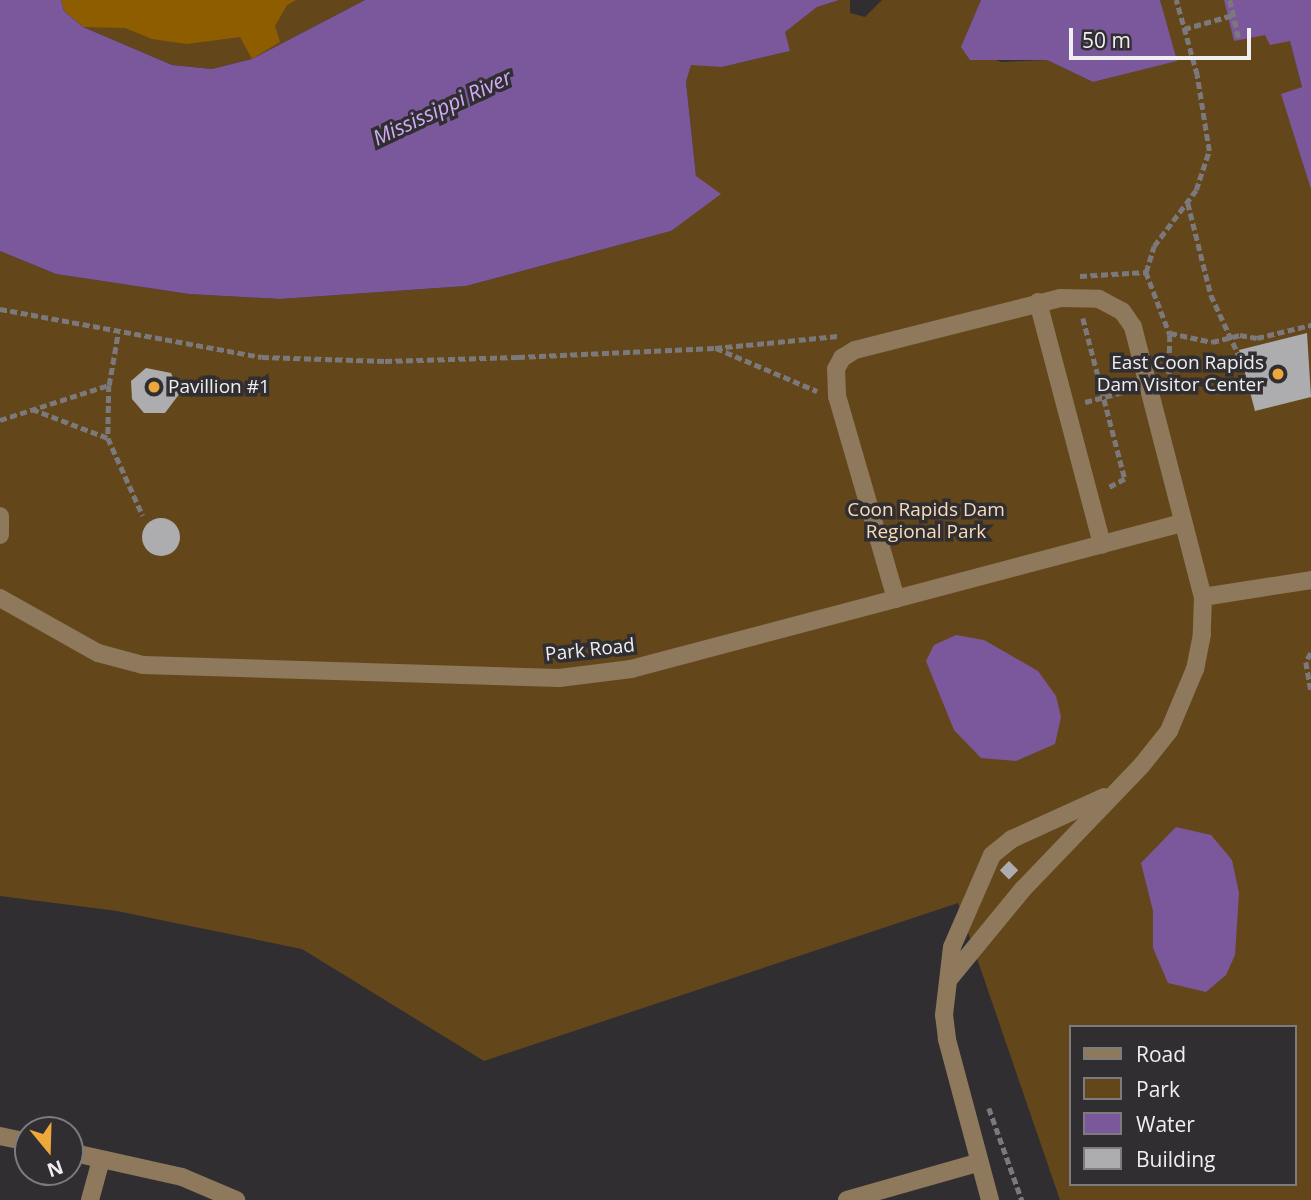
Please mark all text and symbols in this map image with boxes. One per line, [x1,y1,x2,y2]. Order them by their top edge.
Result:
scale bar [1073,14,1255,58]
text: 50 m [1082,26,1131,54]
water label: Mississippi River [369,64,515,150]
place label: East Coon Rapids Dam Visitor Center [1097,352,1264,396]
marker: East Coon Rapids Dam Visitor Center [1270,366,1286,382]
place label: Pavillion #1 [168,376,270,398]
marker: Pavillion #1 [146,379,162,395]
park label: Coon Rapids Dam Regional Park [847,499,1005,543]
street label: Park Road [544,634,636,666]
legend [1070,1025,1297,1186]
text: Road [1136,1040,1186,1068]
text: Park [1136,1075,1180,1103]
text: Water [1136,1110,1195,1138]
north arrow [14,1116,84,1186]
text: Building [1136,1145,1215,1173]
text: N [44,1154,67,1184]

